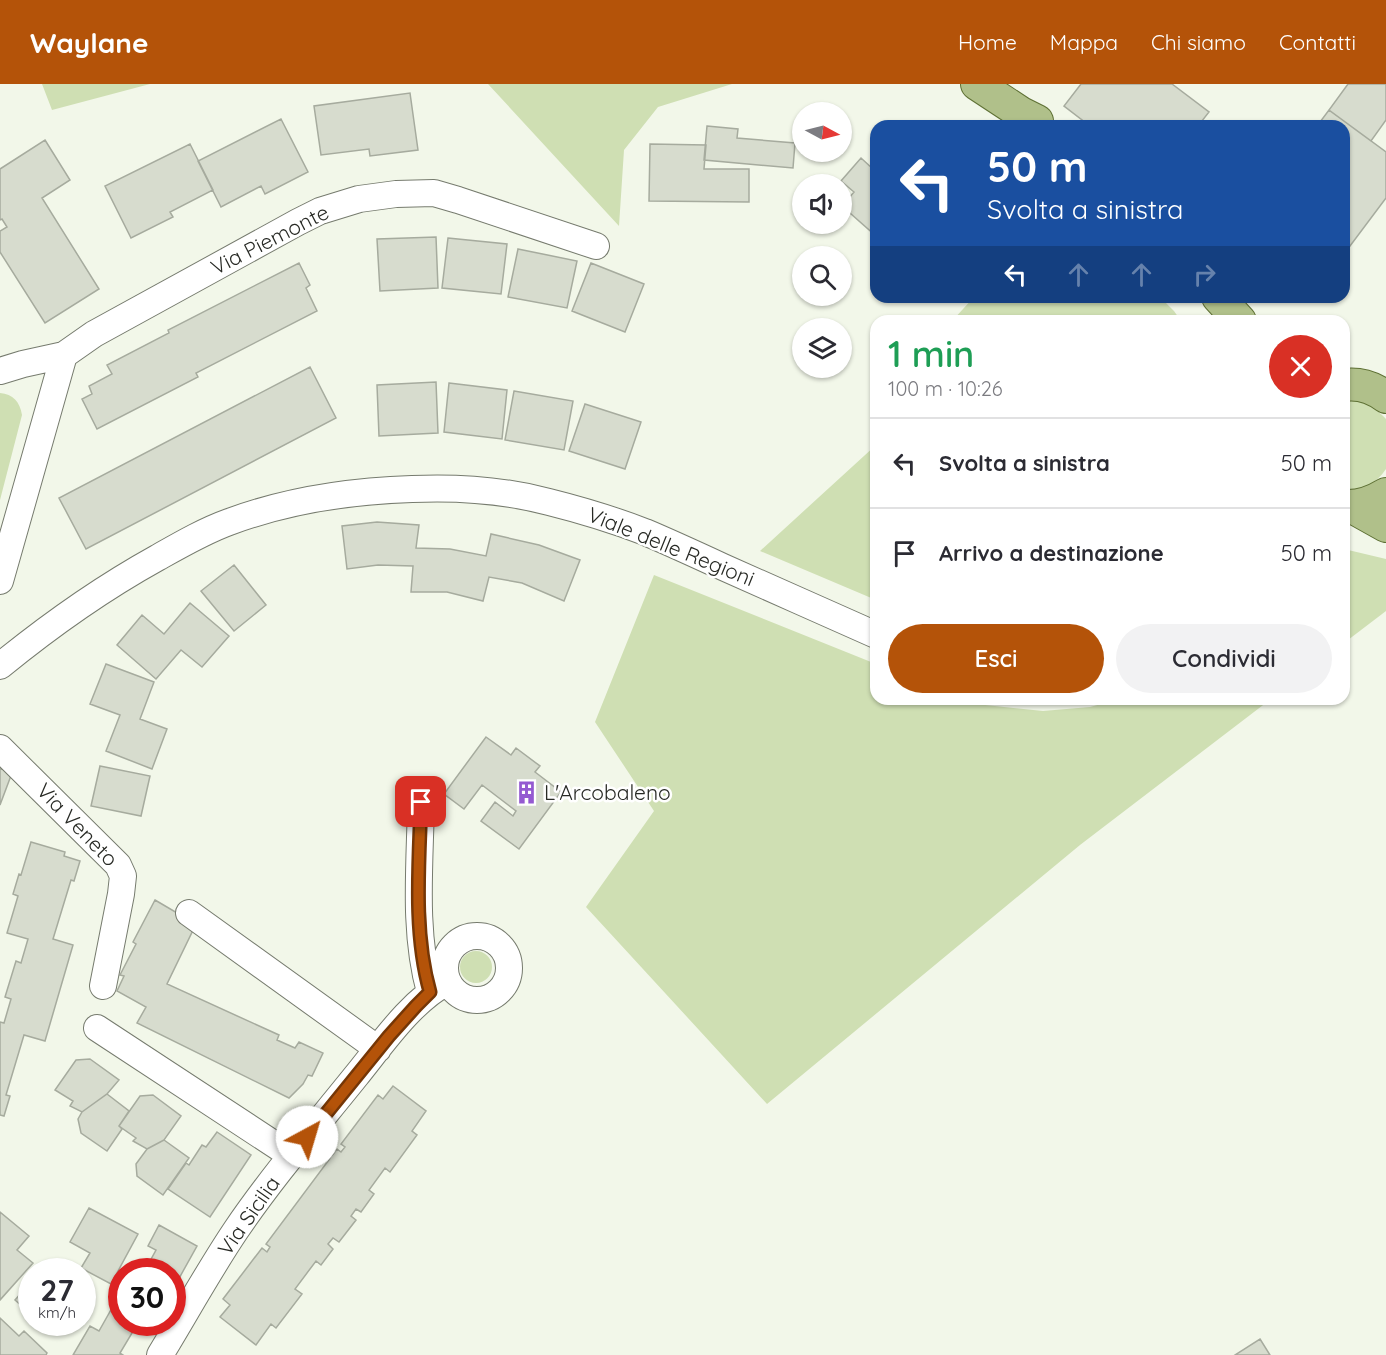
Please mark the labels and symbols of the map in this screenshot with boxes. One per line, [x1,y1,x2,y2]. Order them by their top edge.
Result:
north arrow [792,102,852,162]
street label: Via Piemonte [206,198,333,280]
street label: Viale delle Regioni [584,501,759,591]
pin [395,776,446,827]
street label: Via Veneto [32,777,124,871]
place label: L'Arcobaleno [544,779,671,805]
building icon: L'Arcobaleno [513,780,539,806]
position arrow [275,1105,339,1169]
street label: Via Sicilia [212,1171,285,1260]
speed limit sign: 30 [108,1258,186,1336]

